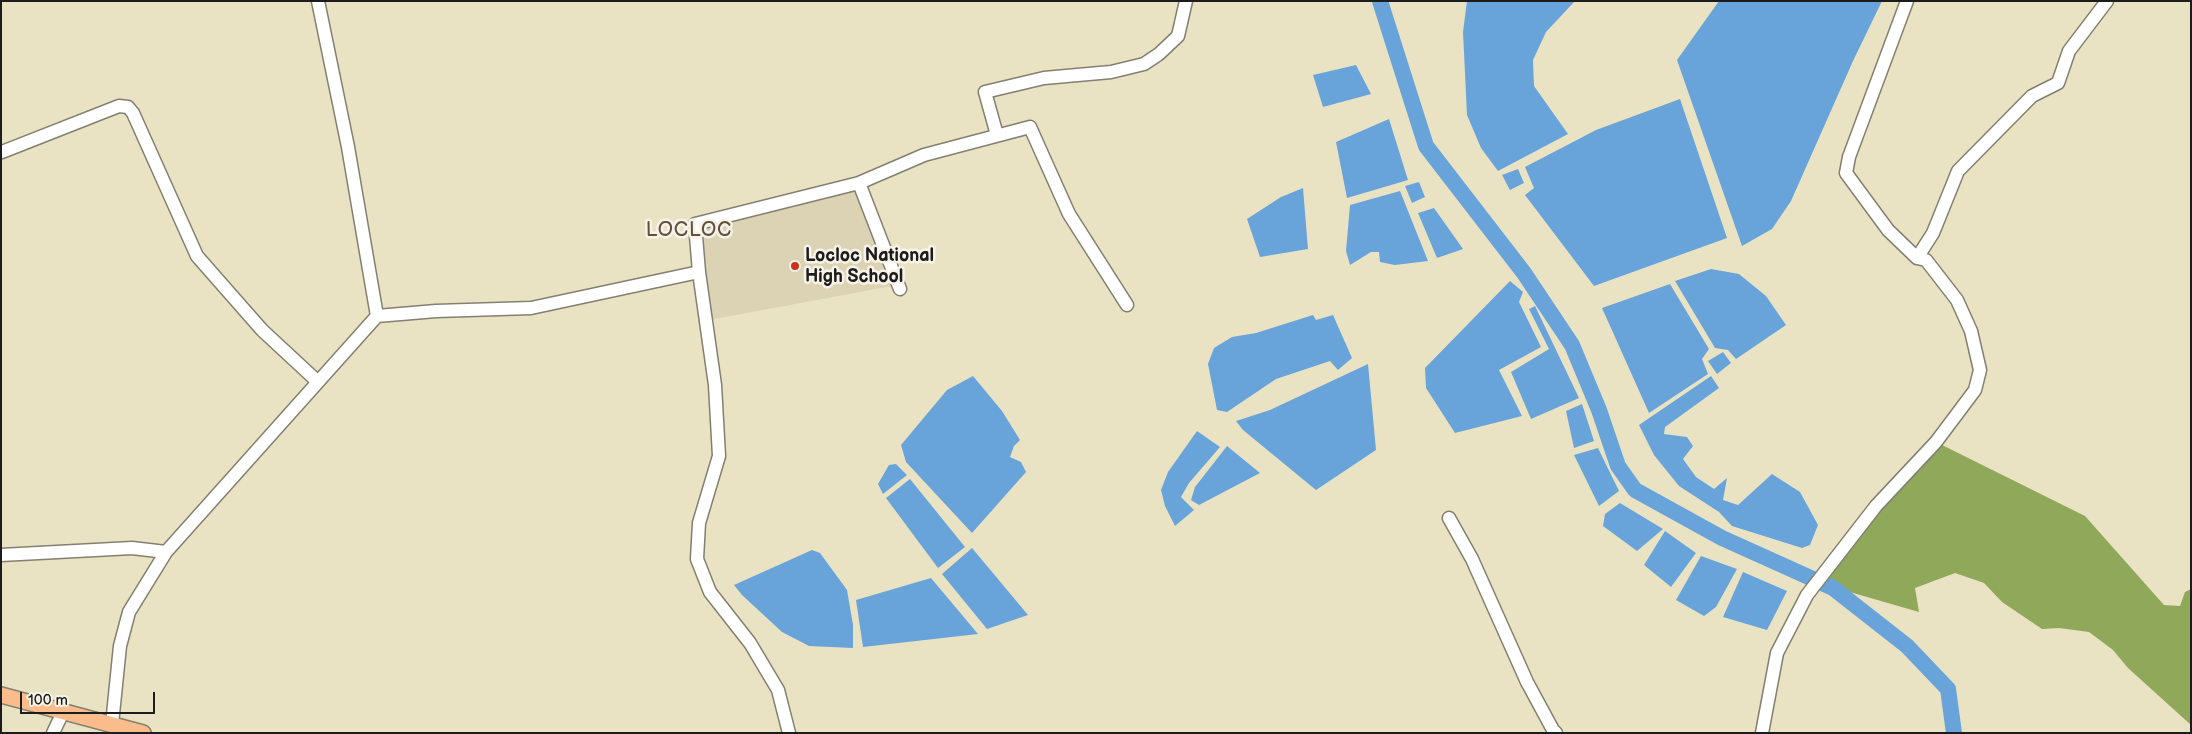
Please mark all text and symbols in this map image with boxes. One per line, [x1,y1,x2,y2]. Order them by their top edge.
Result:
district label: LOCLOC [645,219,733,243]
place label: Locloc National High School [805,245,934,288]
marker: Locloc National High School [789,260,801,272]
scale bar [22,682,158,714]
text: 100 m [28,691,68,710]

